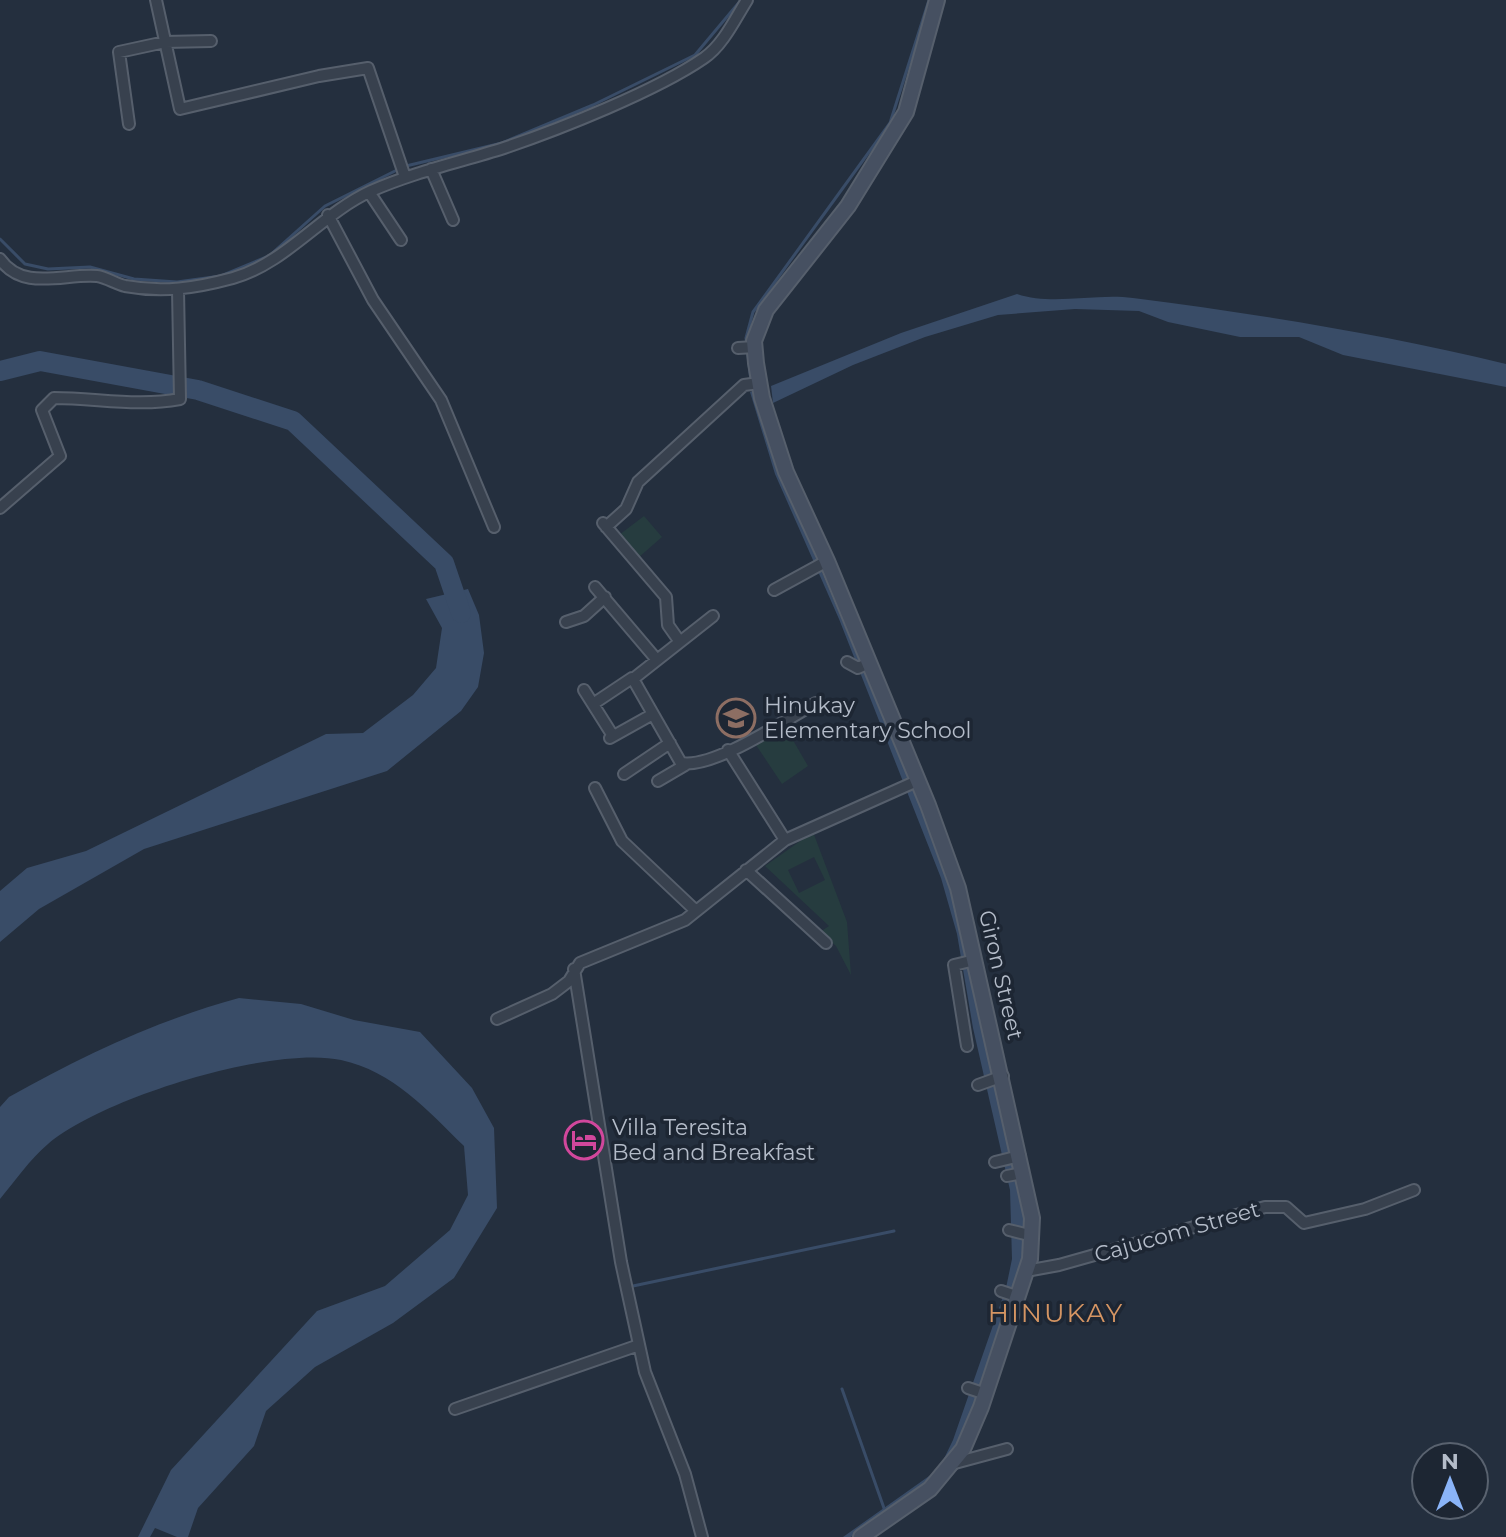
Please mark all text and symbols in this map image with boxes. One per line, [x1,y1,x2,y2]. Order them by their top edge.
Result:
place label: Hinukay Elementary School [764,692,971,744]
school or university icon: Hinukay Elementary School [715,697,757,739]
street label: Giron Street [973,907,1029,1043]
place label: Villa Teresita Bed and Breakfast [612,1114,815,1166]
hotel icon: Villa Teresita Bed and Breakfast [563,1119,605,1161]
street label: Cajucom Street [1091,1195,1263,1269]
district label: HINUKAY [988,1297,1124,1329]
north arrow [1410,1441,1490,1521]
text: N [1441,1448,1459,1475]

